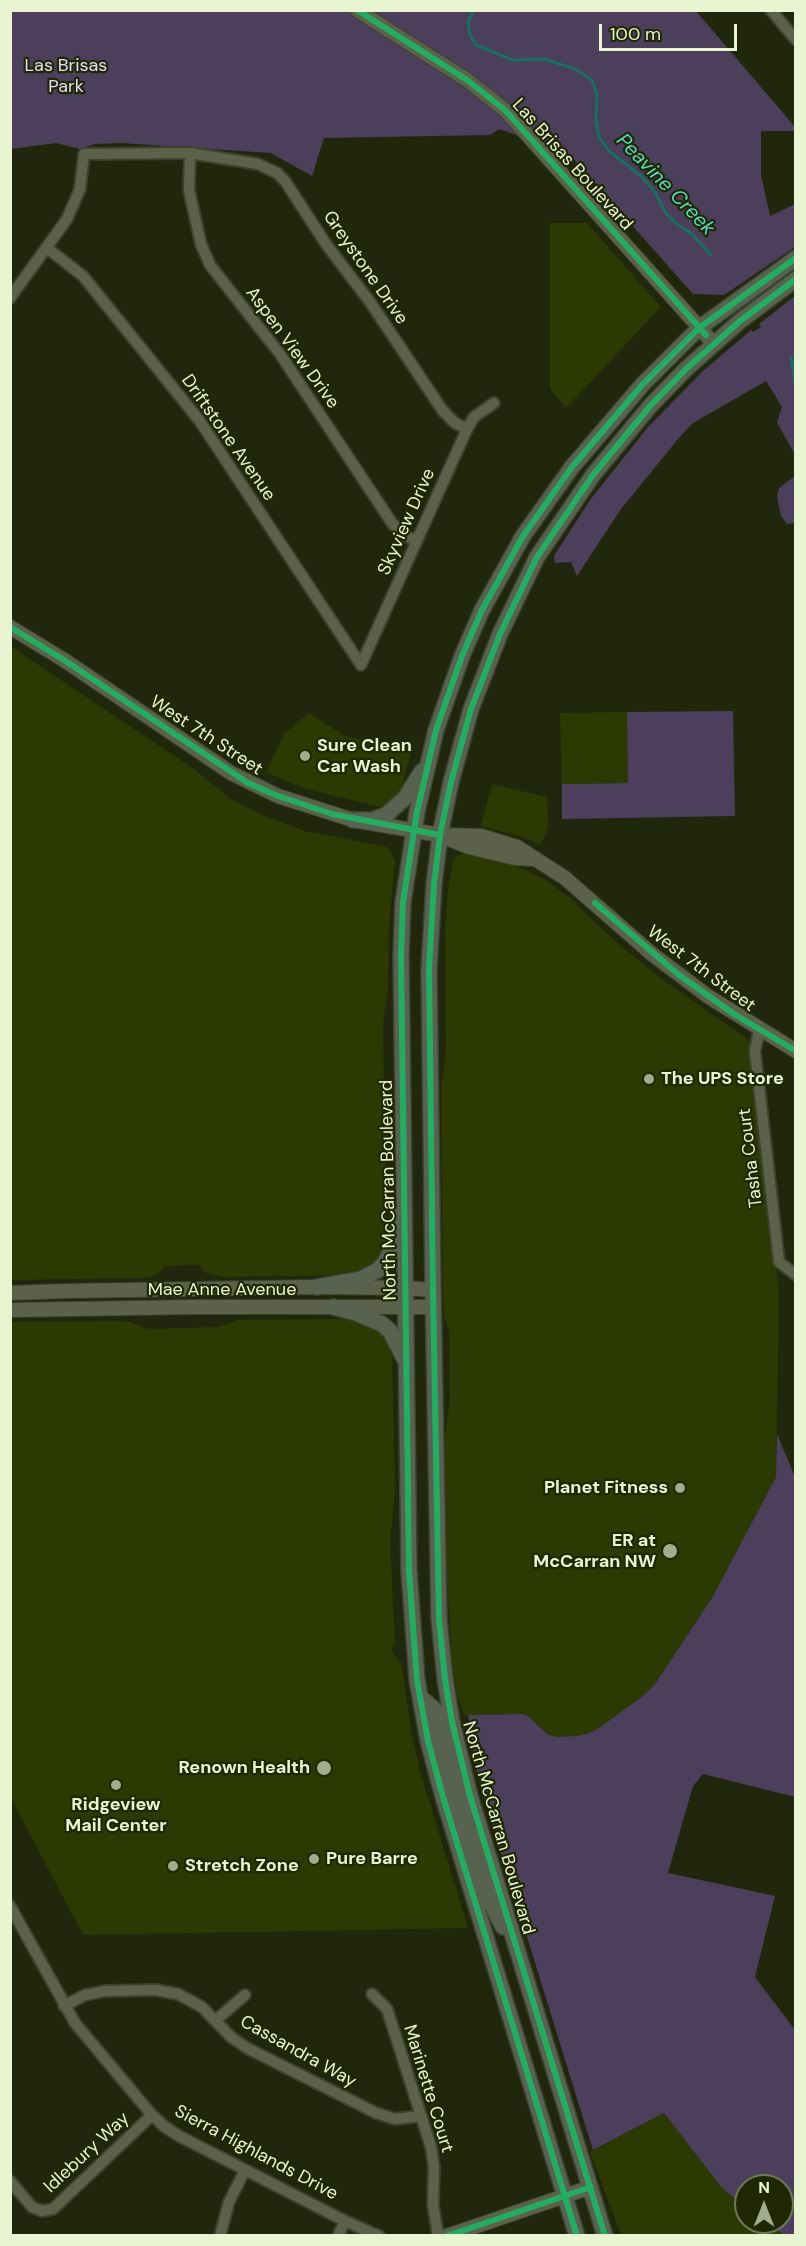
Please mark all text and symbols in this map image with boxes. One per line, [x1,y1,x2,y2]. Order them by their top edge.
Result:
scale bar [602,12,740,50]
text: 100 m [610,22,661,46]
park label: Las Brisas Park [25,55,107,98]
street label: Las Brisas Boulevard [507,95,637,235]
water label: Peavine Creek [611,129,719,241]
street label: Greystone Drive [318,207,412,329]
street label: Aspen View Drive [241,283,343,413]
street label: Driftstone Avenue [176,371,280,505]
street label: Skyview Drive [374,465,440,579]
street label: West 7th Street [146,692,266,780]
place label: Sure Clean Car Wash [317,735,412,777]
marker: Sure Clean Car Wash [298,749,312,763]
street label: West 7th Street [643,921,759,1017]
place label: The UPS Store [661,1068,784,1090]
marker: The UPS Store [642,1072,656,1086]
street label: North McCarran Boulevard [376,1080,402,1300]
street label: Tasha Court [734,1107,768,1209]
street label: Mae Anne Avenue [148,1279,296,1301]
place label: Planet Fitness [544,1477,668,1499]
marker: Planet Fitness [673,1481,687,1495]
place label: ER at McCarran NW [533,1530,656,1572]
marker: ER at McCarran NW [661,1542,679,1560]
street label: North McCarran Boulevard [457,1719,539,1937]
place label: Renown Health [179,1757,310,1779]
marker: Renown Health [315,1759,333,1777]
marker: Ridgeview Mail Center [109,1778,123,1792]
place label: Ridgeview Mail Center [65,1794,167,1836]
place label: Pure Barre [326,1848,418,1870]
marker: Pure Barre [307,1852,321,1866]
place label: Stretch Zone [185,1855,299,1877]
marker: Stretch Zone [166,1859,180,1873]
street label: Cassandra Way [236,2011,360,2093]
street label: Marinette Court [398,2022,458,2156]
street label: Sierra Highlands Drive [171,2101,341,2205]
street label: Idlebury Way [40,2108,134,2198]
north arrow [734,2174,794,2234]
text: N [758,2177,770,2198]

